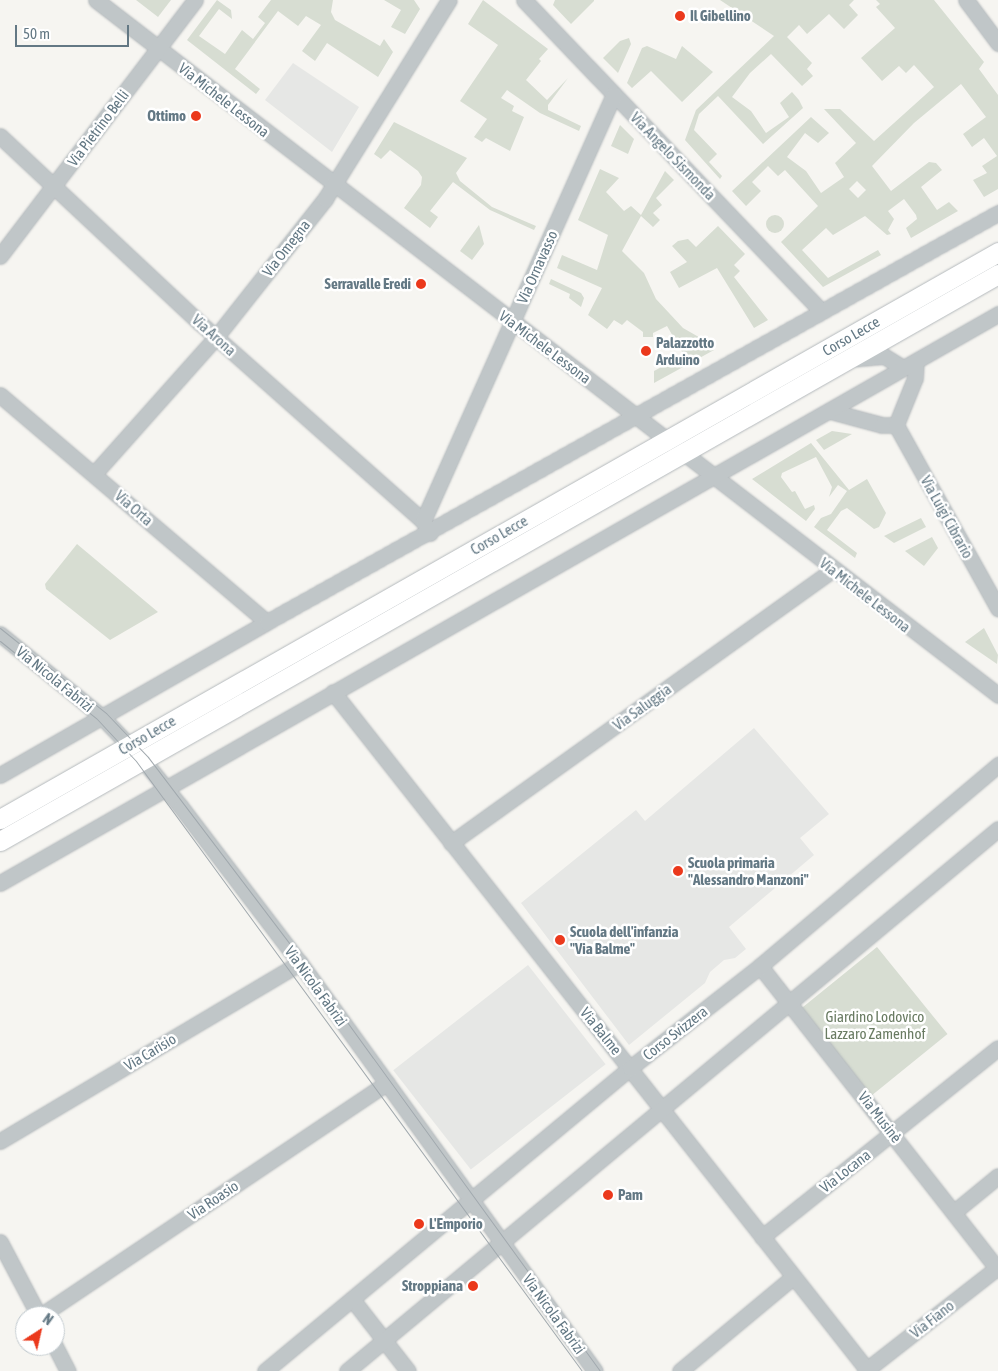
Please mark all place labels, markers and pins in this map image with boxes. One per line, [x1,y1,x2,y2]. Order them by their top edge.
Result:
place label: Il Gibellino [690,7,751,25]
marker: Il Gibellino [674,10,686,22]
place label: Ottimo [147,107,186,125]
marker: Ottimo [190,110,202,122]
place label: Serravalle Eredi [325,275,411,293]
marker: Serravalle Eredi [415,278,427,290]
place label: Palazzotto Arduino [656,333,714,368]
marker: Palazzotto Arduino [640,345,652,357]
place label: Scuola primaria "Alessandro Manzoni" [688,853,809,888]
marker: Scuola primaria "Alessandro Manzoni" [672,865,684,877]
place label: Scuola dell'infanzia "Via Balme" [570,922,678,957]
marker: Scuola dell'infanzia "Via Balme" [554,934,566,946]
place label: Pam [618,1186,643,1204]
marker: Pam [602,1189,614,1201]
place label: L'Emporio [429,1215,483,1233]
marker: L'Emporio [413,1218,425,1230]
place label: Stroppiana [402,1277,463,1295]
marker: Stroppiana [467,1280,479,1292]

